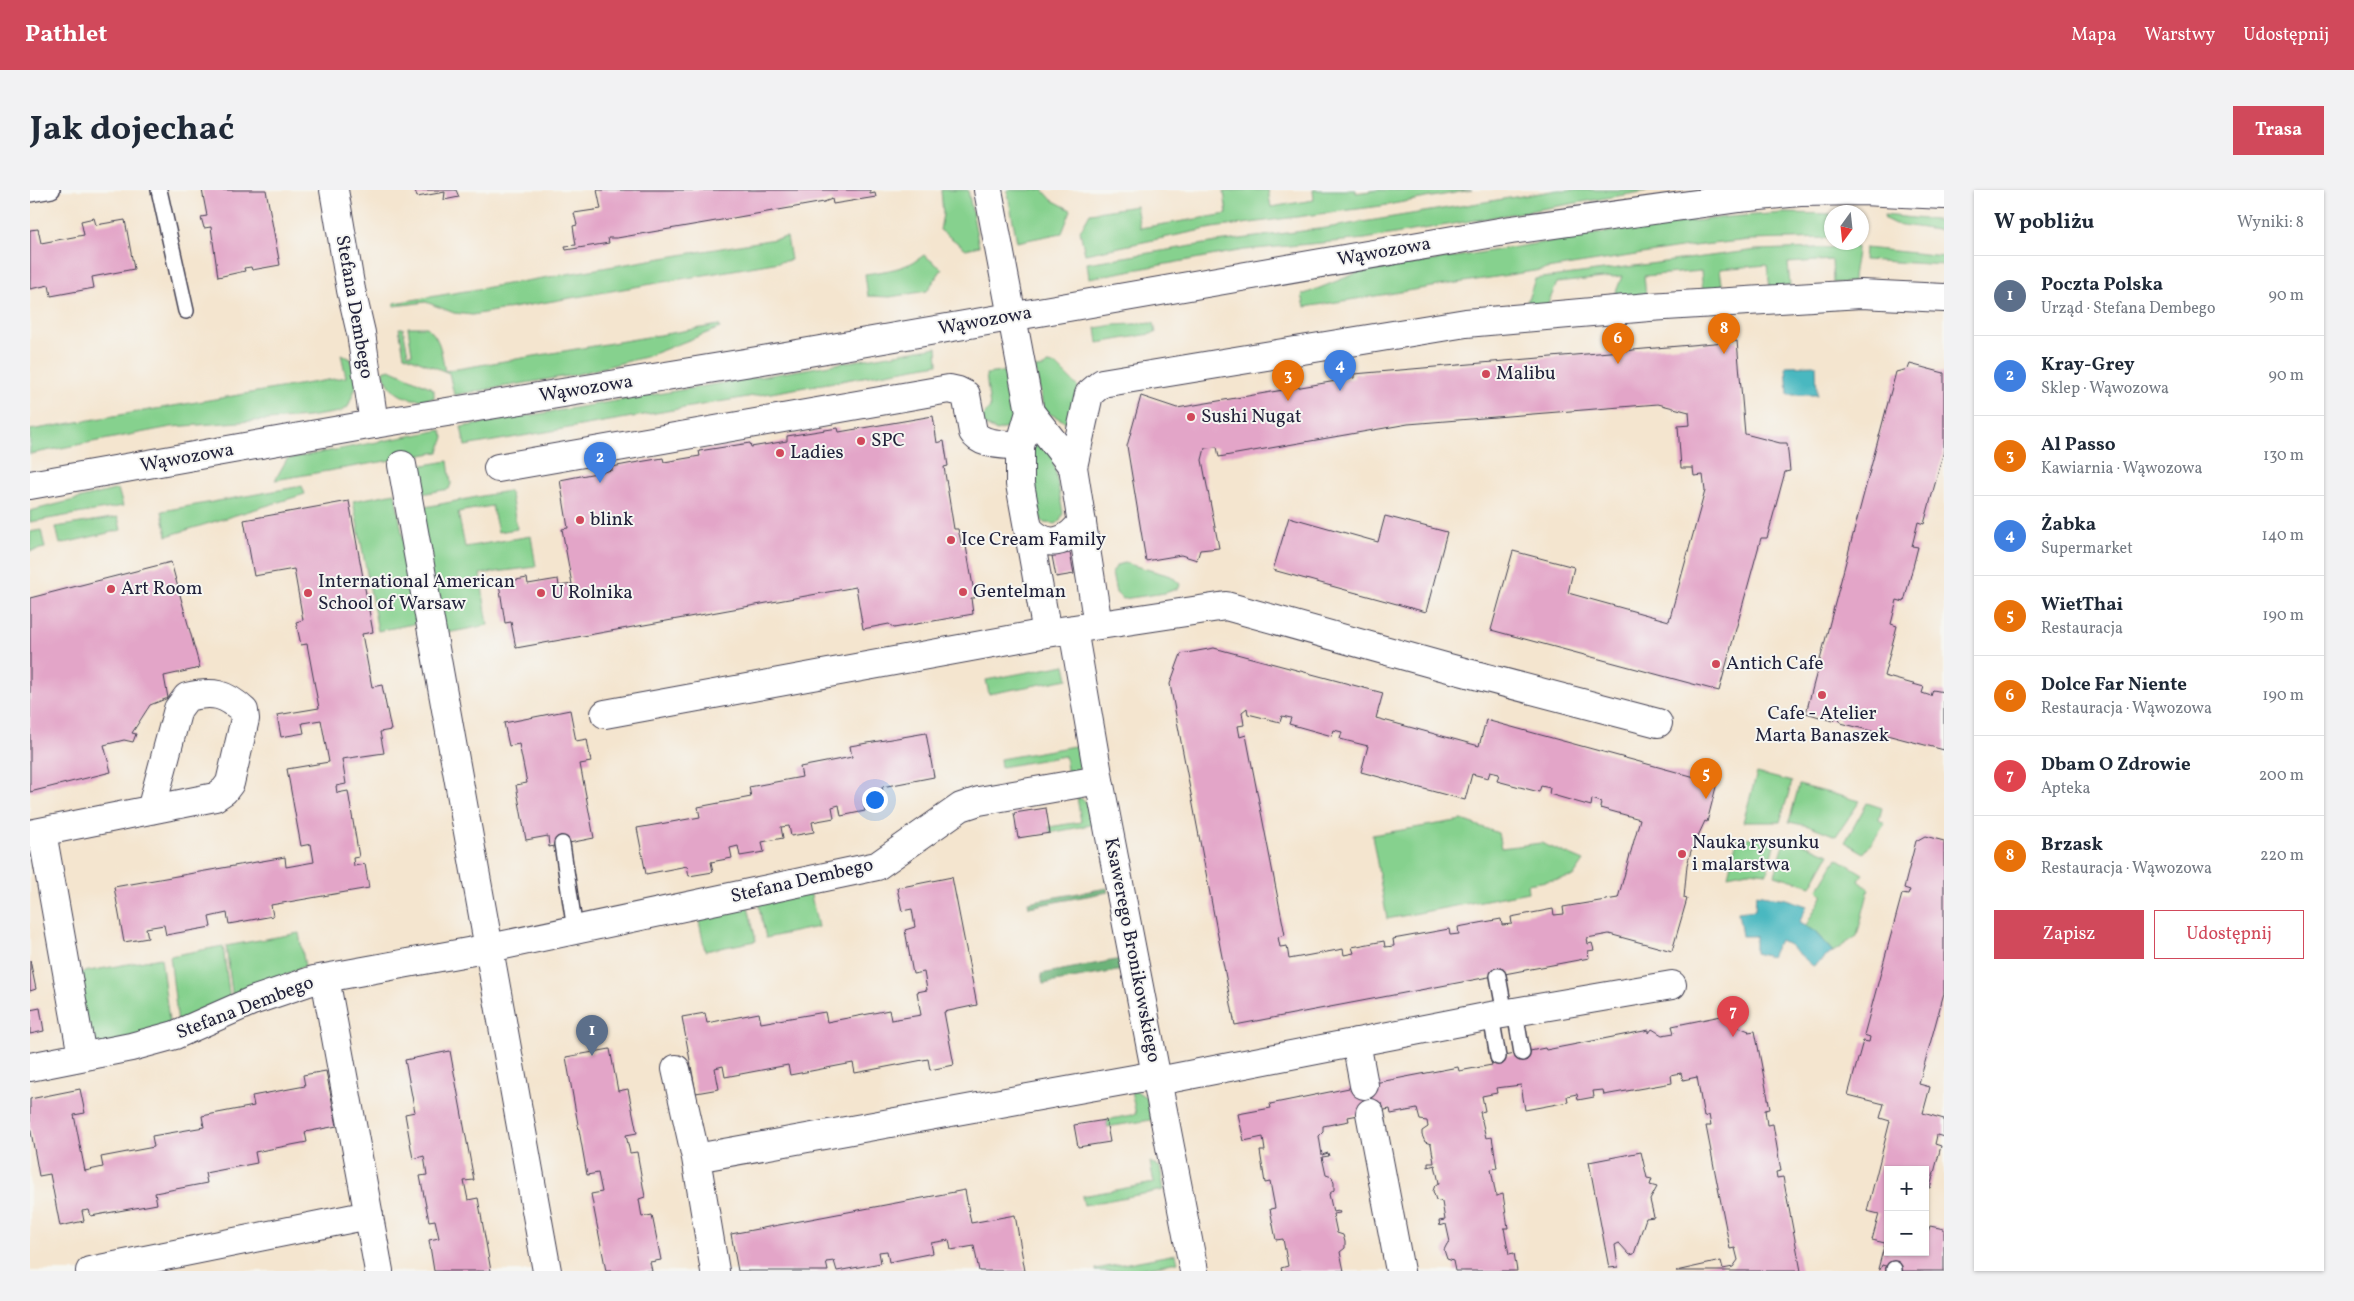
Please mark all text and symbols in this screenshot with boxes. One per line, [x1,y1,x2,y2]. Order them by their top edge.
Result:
text: Pathlet [25,18,107,52]
text: Mapa [2071,23,2116,48]
text: Warstwy [2144,23,2215,48]
text: Udostępnij [2243,23,2329,48]
text: Jak dojechać [30,106,234,154]
button: Trasa [2233,106,2324,155]
north arrow [1824,205,1869,250]
text: W pobliżu [1994,208,2094,237]
text: Wyniki: 8 [2237,212,2304,234]
street label: Wąwozowa [1335,231,1433,273]
street label: Stefana Dembego [329,233,379,381]
text: Poczta Polska [2041,272,2163,298]
text: 1 [2007,285,2013,307]
text: 90 m [2268,285,2304,307]
text: Urząd · Stefana Dembego [2041,298,2216,320]
street label: Wąwozowa [936,300,1034,342]
pin: 8 [1708,313,1740,354]
pin: 6 [1602,323,1634,364]
pin: 4 [1324,350,1356,391]
text: Kray-Grey [2041,352,2135,378]
pin: 3 [1272,360,1304,401]
place label: Malibu [1496,361,1556,387]
text: 2 [2006,365,2014,387]
text: 90 m [2268,365,2304,387]
marker: Malibu [1480,368,1492,380]
street label: Wąwozowa [537,369,635,409]
text: Sklep · Wąwozowa [2041,378,2169,400]
place label: Sushi Nugat [1201,404,1302,430]
marker: Sushi Nugat [1185,411,1197,423]
place label: SPC [871,428,905,454]
text: Al Passo [2041,432,2116,458]
marker: SPC [855,435,867,447]
street label: Wąwozowa [138,437,236,479]
place label: Ladies [790,440,844,466]
pin: 2 [584,442,616,483]
text: 3 [2006,445,2014,467]
text: 130 m [2263,445,2304,467]
marker: Ladies [774,447,786,459]
text: Kawiarnia · Wąwozowa [2041,458,2202,480]
place label: blink [590,507,633,533]
text: Żabka [2041,512,2096,538]
marker: blink [574,514,586,526]
text: 4 [2005,525,2015,547]
text: 140 m [2262,525,2304,547]
place label: Ice Cream Family [961,527,1106,553]
marker: Ice Cream Family [945,534,957,546]
text: Supermarket [2041,538,2133,560]
place label: International American School of Warsaw [318,569,515,617]
place label: Art Room [121,576,203,602]
place label: Gentelman [973,579,1066,605]
place label: U Rolnika [551,580,633,606]
marker: Art Room [105,583,117,595]
marker: Gentelman [957,586,969,598]
marker: International American School of Warsaw [302,587,314,599]
marker: U Rolnika [535,587,547,599]
text: WietThai [2041,592,2123,618]
text: 5 [2006,605,2014,627]
text: 190 m [2262,605,2304,627]
text: Restauracja [2041,618,2123,640]
place label: Antich Cafe [1726,651,1824,677]
marker: Antich Cafe [1710,658,1722,670]
text: Dolce Far Niente [2041,672,2187,698]
text: 6 [2006,685,2014,707]
text: 190 m [2262,685,2304,707]
marker: Cafe - Atelier Marta Banaszek [1816,689,1828,701]
text: Restauracja · Wąwozowa [2041,698,2212,720]
place label: Cafe - Atelier Marta Banaszek [1755,701,1889,749]
text: Dbam O Zdrowie [2041,752,2191,778]
pin: 5 [1690,758,1722,799]
text: 7 [2006,765,2014,787]
text: 200 m [2259,765,2304,787]
text: Apteka [2041,778,2091,800]
your location [862,787,888,813]
place label: Nauka rysunku i malarstwa [1692,830,1819,878]
text: Brzask [2041,832,2103,858]
street label: Ksawerego Bronikowskiego [1097,835,1167,1065]
text: 8 [2006,845,2014,867]
text: 220 m [2260,845,2304,867]
marker: Nauka rysunku i malarstwa [1676,848,1688,860]
street label: Stefana Dembego [728,852,876,910]
text: Restauracja · Wąwozowa [2041,858,2212,880]
button: Zapisz [1994,910,2144,959]
button: Udostępnij [2154,910,2304,959]
street label: Stefana Dembego [172,970,318,1046]
pin: 7 [1717,996,1749,1037]
pin: 1 [576,1015,608,1056]
map controls [1884,1166,1929,1256]
button: + [1884,1166,1929,1211]
button: − [1884,1211,1929,1256]

